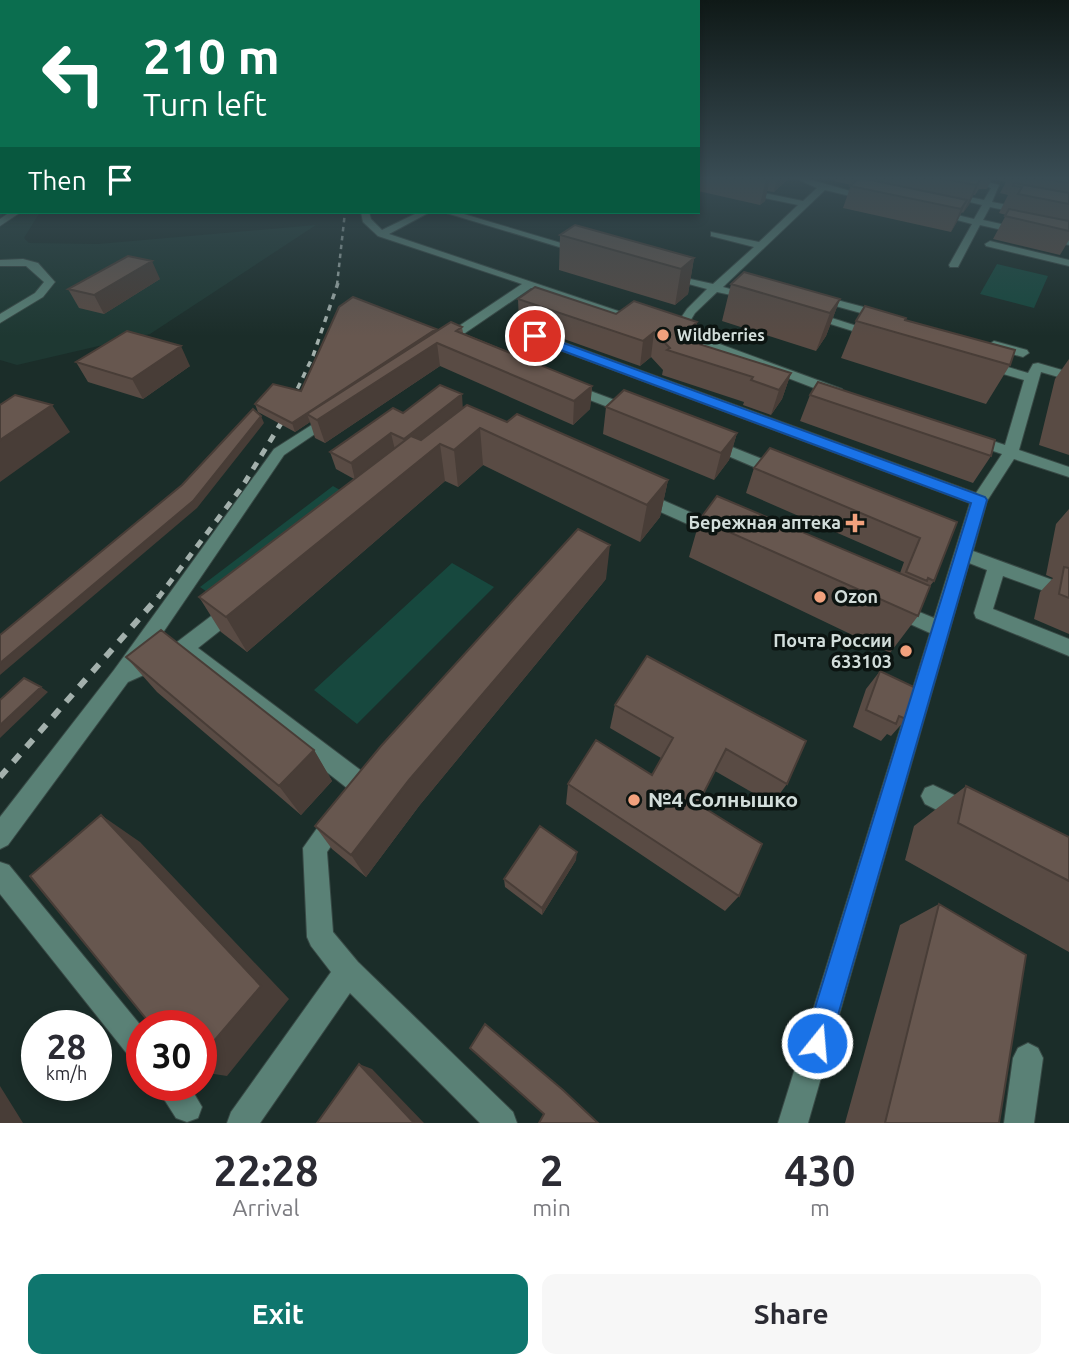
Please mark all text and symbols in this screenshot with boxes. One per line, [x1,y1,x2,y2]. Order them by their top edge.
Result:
icon: left [28,28,119,119]
text: 210 m [143,28,280,83]
text: Turn left [143,86,267,122]
icon: arrive [101,161,139,199]
text: Then [28,166,87,195]
pin [505,306,565,366]
icon: arrive [516,317,554,355]
place label: Wildberries [677,326,765,344]
marker: Wildberries [655,327,671,343]
place label: Бережная аптека [688,512,841,532]
marker: Бережная аптека [847,515,863,531]
place label: Ozon [834,586,878,606]
marker: Ozon [812,589,828,605]
place label: Почта России 633103 [773,630,892,671]
marker: Почта России 633103 [898,643,914,659]
place label: №4 Солнышко [648,787,798,811]
marker: №4 Солнышко [626,792,642,808]
position arrow [780,1006,854,1080]
speed limit sign: 30 [126,1010,217,1101]
text: 28 [47,1026,86,1066]
text: km/h [46,1063,87,1083]
text: 22:28 [214,1147,319,1194]
text: 2 [540,1147,563,1194]
text: 430 [784,1147,855,1194]
text: Arrival [233,1195,300,1220]
text: min [532,1195,571,1220]
text: m [810,1195,830,1220]
button: Exit [28,1274,528,1354]
button: Share [542,1274,1041,1354]

